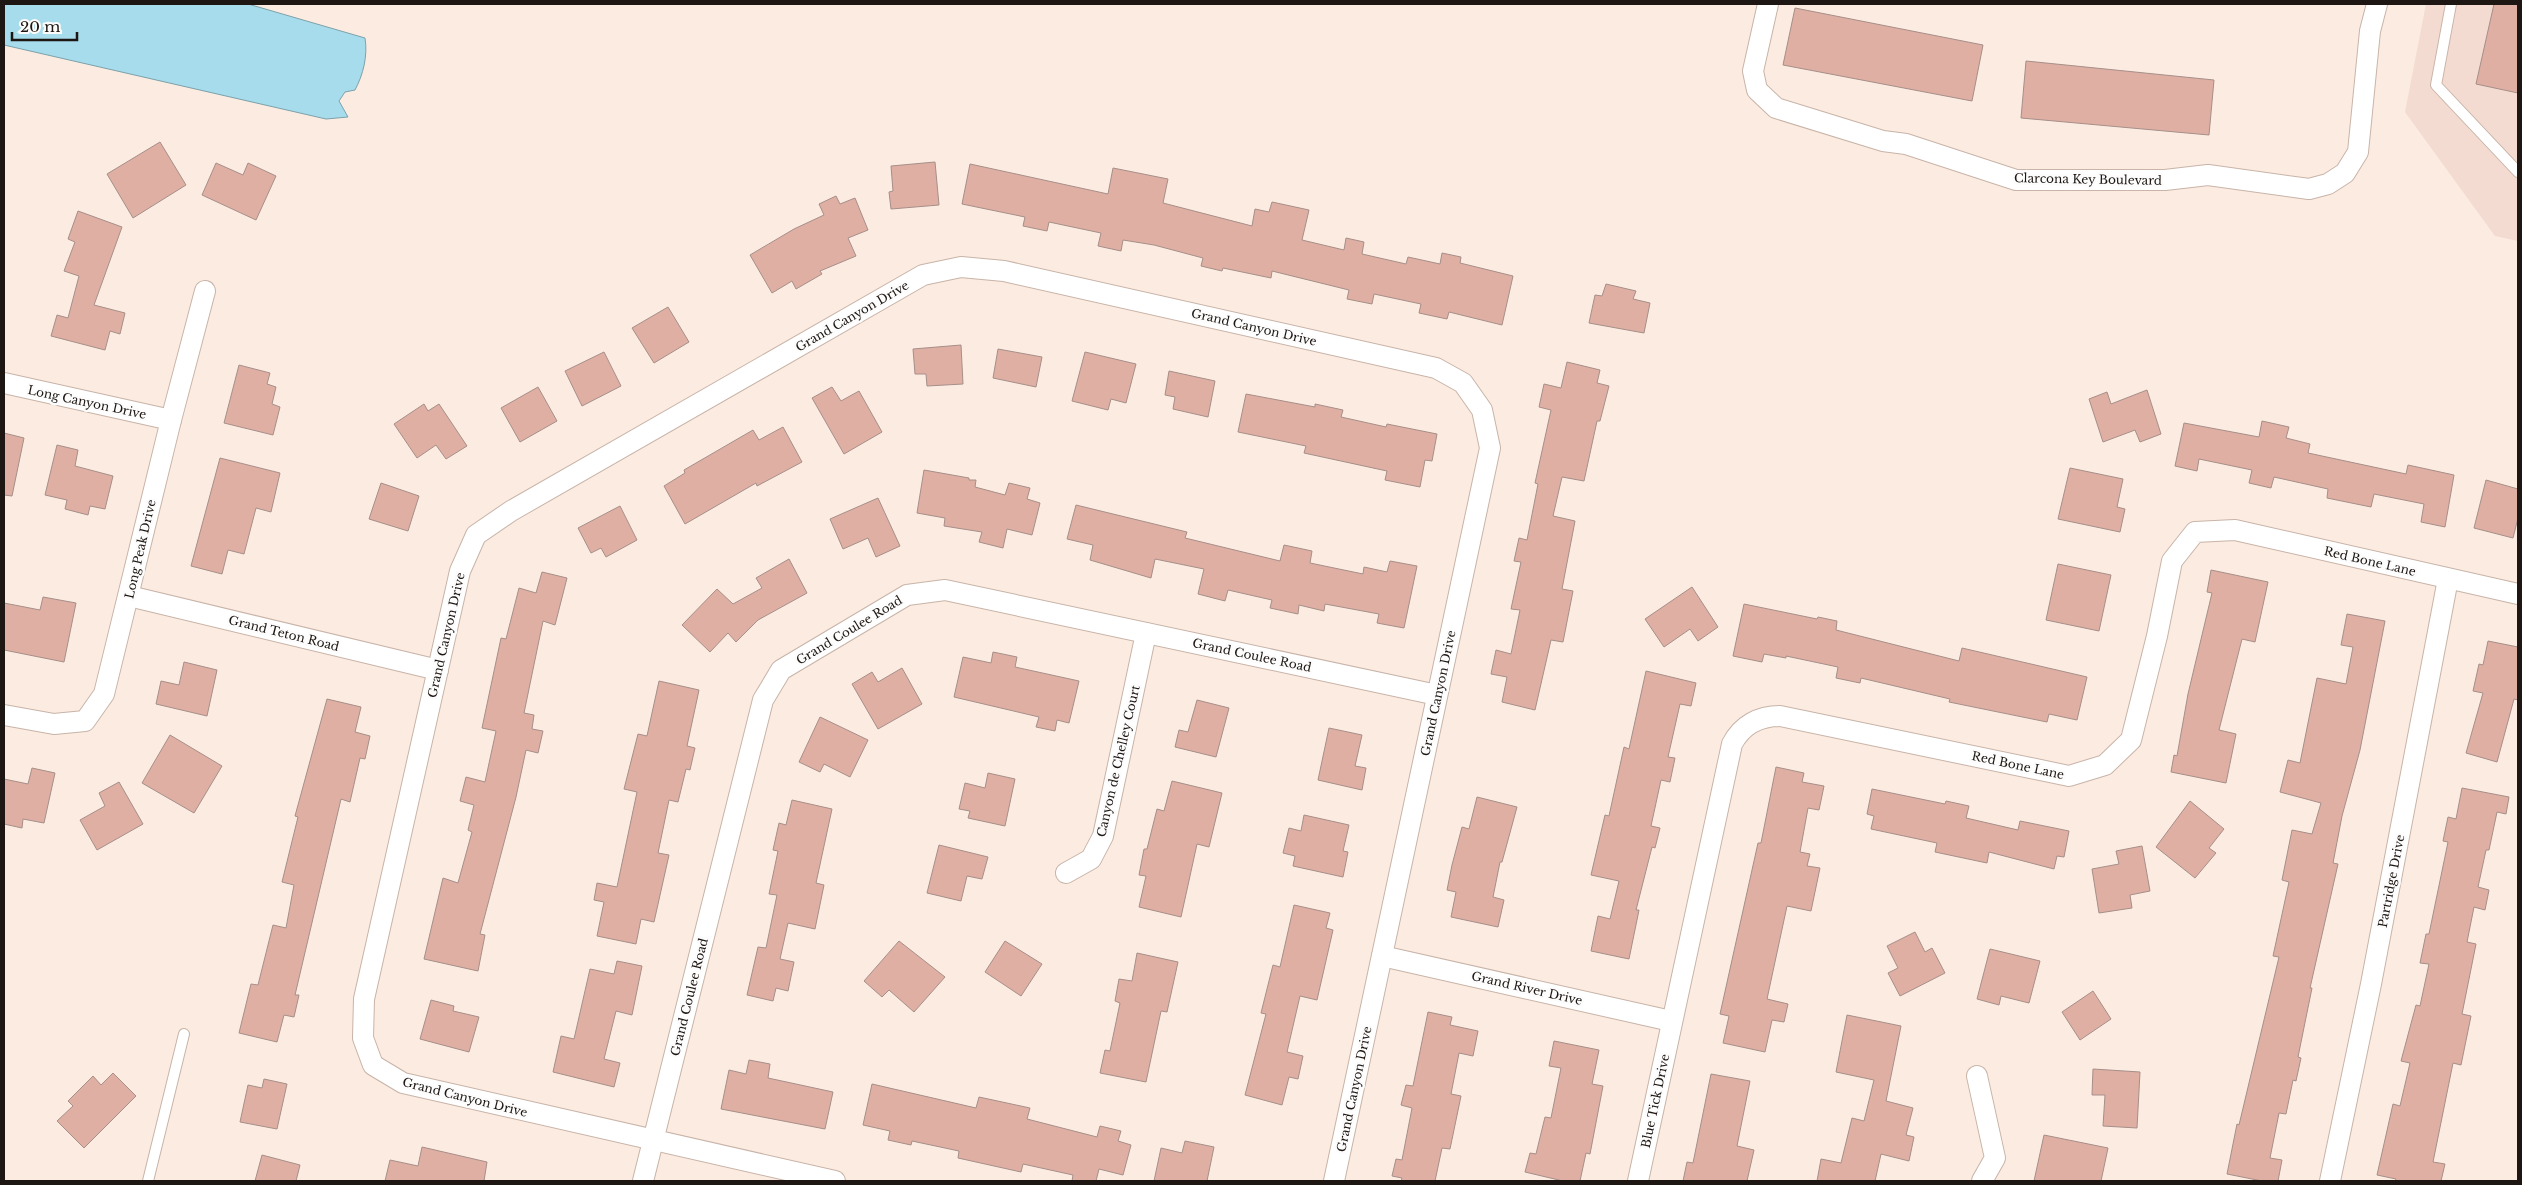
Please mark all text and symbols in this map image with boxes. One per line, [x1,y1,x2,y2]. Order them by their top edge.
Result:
scale bar [12,10,78,42]
text: 20 m [20,17,60,36]
street label: Clarcona Key Boulevard [2014,170,2162,188]
street label: Grand Canyon Drive [793,277,911,355]
street label: Grand Canyon Drive [1190,305,1318,349]
street label: Long Canyon Drive [26,382,148,422]
street label: Long Peak Drive [121,498,159,600]
street label: Red Bone Lane [2323,543,2418,579]
street label: Grand Canyon Drive [424,571,468,699]
street label: Grand Coulee Road [793,592,905,668]
street label: Grand Teton Road [227,612,341,654]
street label: Grand Canyon Drive [1417,629,1459,757]
street label: Grand Coulee Road [1191,635,1313,675]
street label: Canyon de Chelley Court [1093,683,1143,838]
street label: Red Bone Lane [1970,748,2066,782]
street label: Partridge Drive [2375,833,2407,929]
street label: Grand Coulee Road [667,936,711,1058]
street label: Grand River Drive [1470,968,1584,1008]
street label: Grand Canyon Drive [1333,1025,1375,1153]
street label: Blue Tick Drive [1638,1052,1672,1149]
street label: Grand Canyon Drive [401,1074,529,1120]

